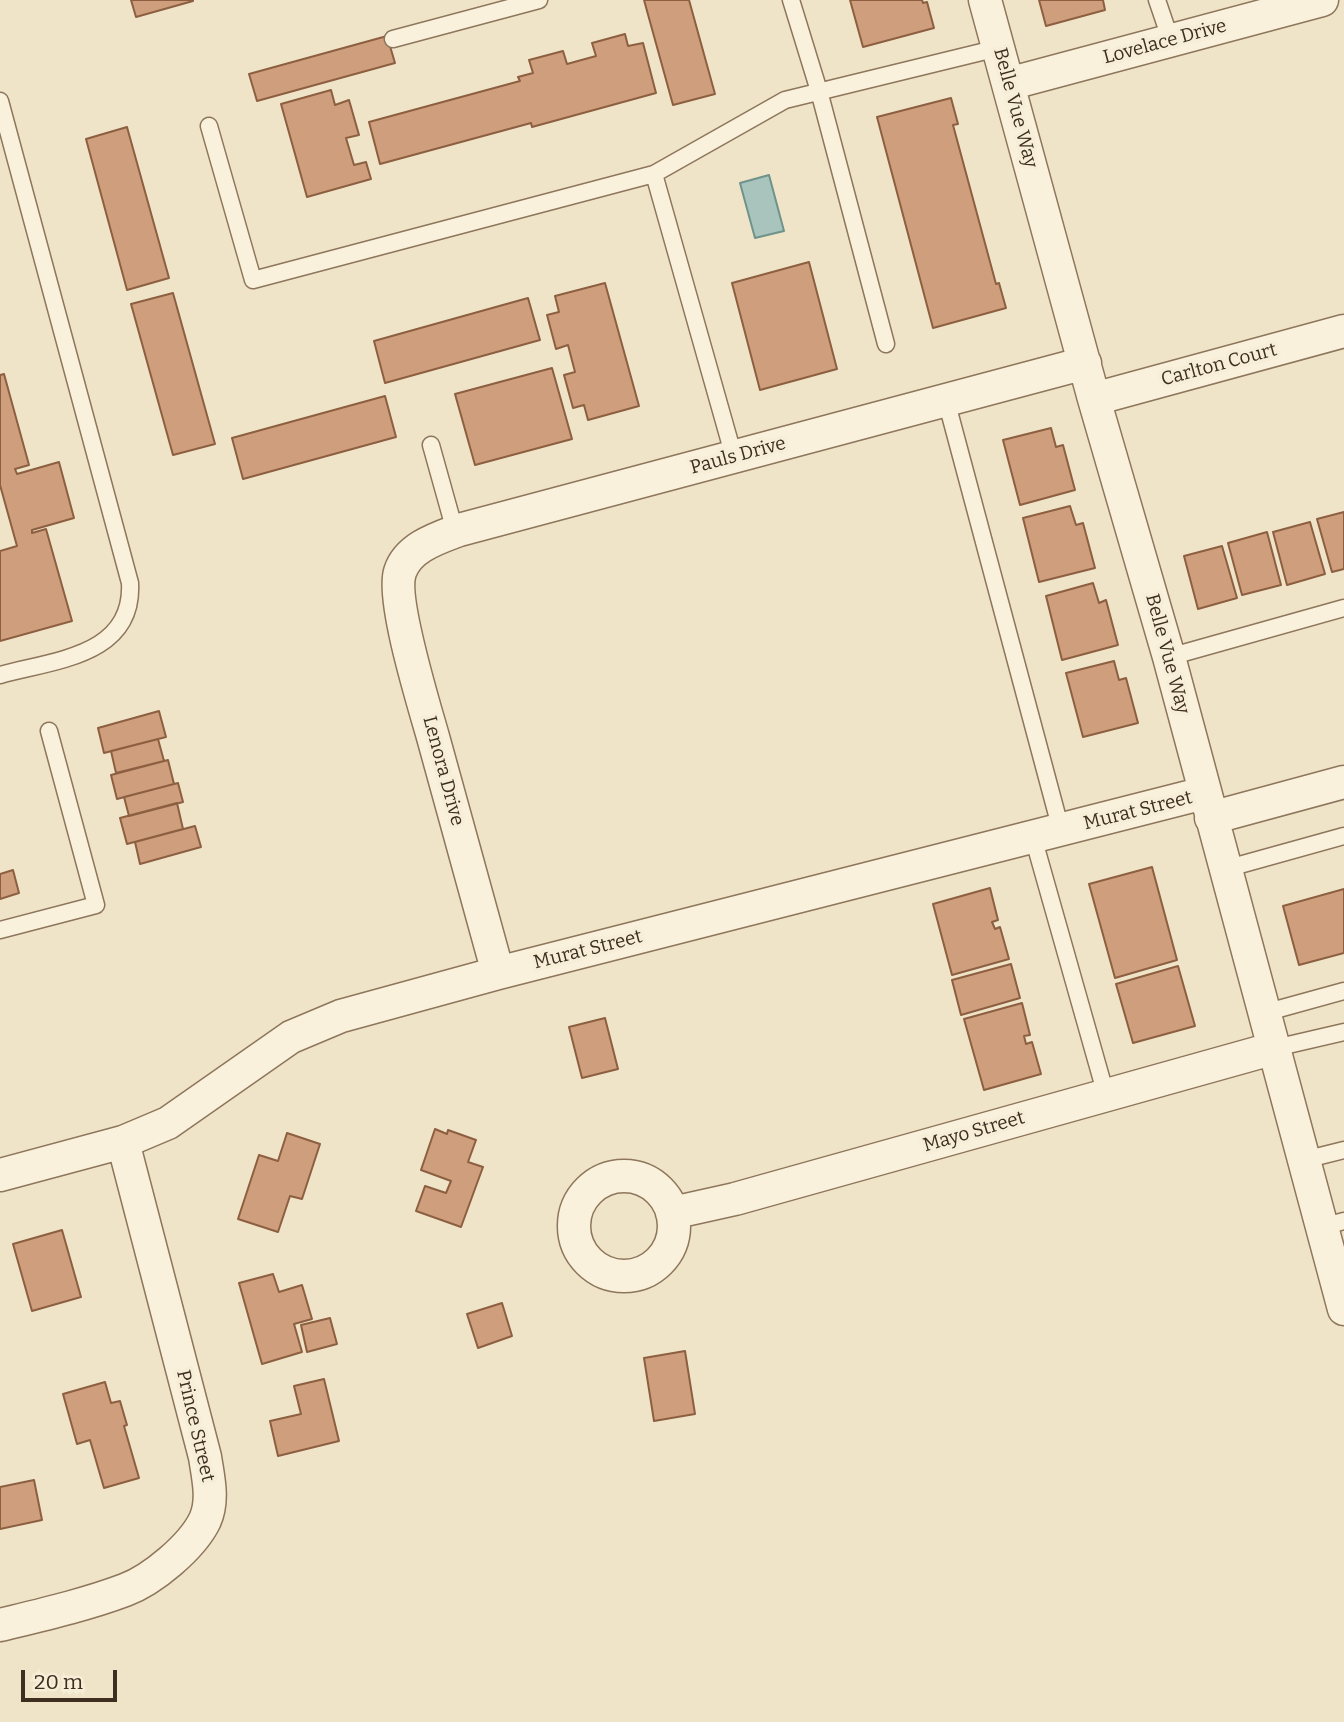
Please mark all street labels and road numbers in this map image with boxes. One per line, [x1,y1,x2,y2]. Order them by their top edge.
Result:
street label: Lovelace Drive [1101,15,1229,69]
street label: Belle Vue Way [988,45,1042,171]
street label: Carlton Court [1159,339,1279,391]
street label: Pauls Drive [688,432,788,480]
street label: Belle Vue Way [1140,591,1194,717]
street label: Lenora Drive [417,714,469,828]
street label: Murat Street [1081,786,1195,836]
street label: Murat Street [531,925,645,975]
street label: Mayo Street [921,1107,1027,1157]
street label: Prince Street [171,1368,219,1484]

